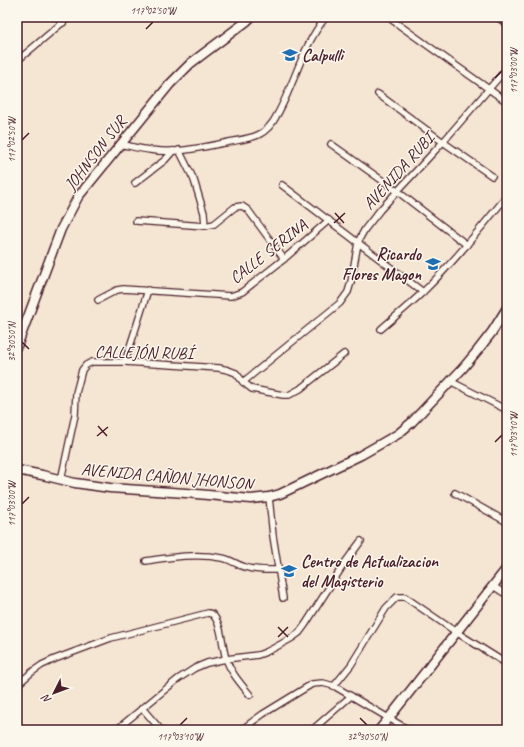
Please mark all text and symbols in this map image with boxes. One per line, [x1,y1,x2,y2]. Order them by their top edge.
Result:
text: 117°02'50"W [130,4,177,17]
place label: Calpulli [302,45,345,66]
school or university icon: Calpulli [281,46,299,64]
text: 117°03'00"W [507,47,520,94]
street label: JOHNSON SUR [59,110,132,195]
text: 117°02'50"W [5,116,18,163]
street label: AVENIDA RUBI [358,126,441,214]
street label: CALLE SERINA [225,214,312,288]
place label: Ricardo Flores Magon [342,244,423,285]
school or university icon: Ricardo Flores Magon [424,255,442,273]
text: 32°30'50"N [5,320,18,362]
street label: CALLEJÓN RUBÍ [95,340,197,364]
text: 117°03'10"W [507,411,520,458]
street label: AVENIDA CAÑON JHONSON [80,459,256,495]
text: 117°03'00"W [5,480,18,527]
place label: Centro de Actualizacion del Magisterio [301,551,439,592]
school or university icon: Centro de Actualizacion del Magisterio [280,562,298,580]
north arrow [34,673,74,713]
text: N [38,691,54,707]
text: 117°03'10"W [157,730,204,743]
text: 32°30'50"N [347,730,389,743]

